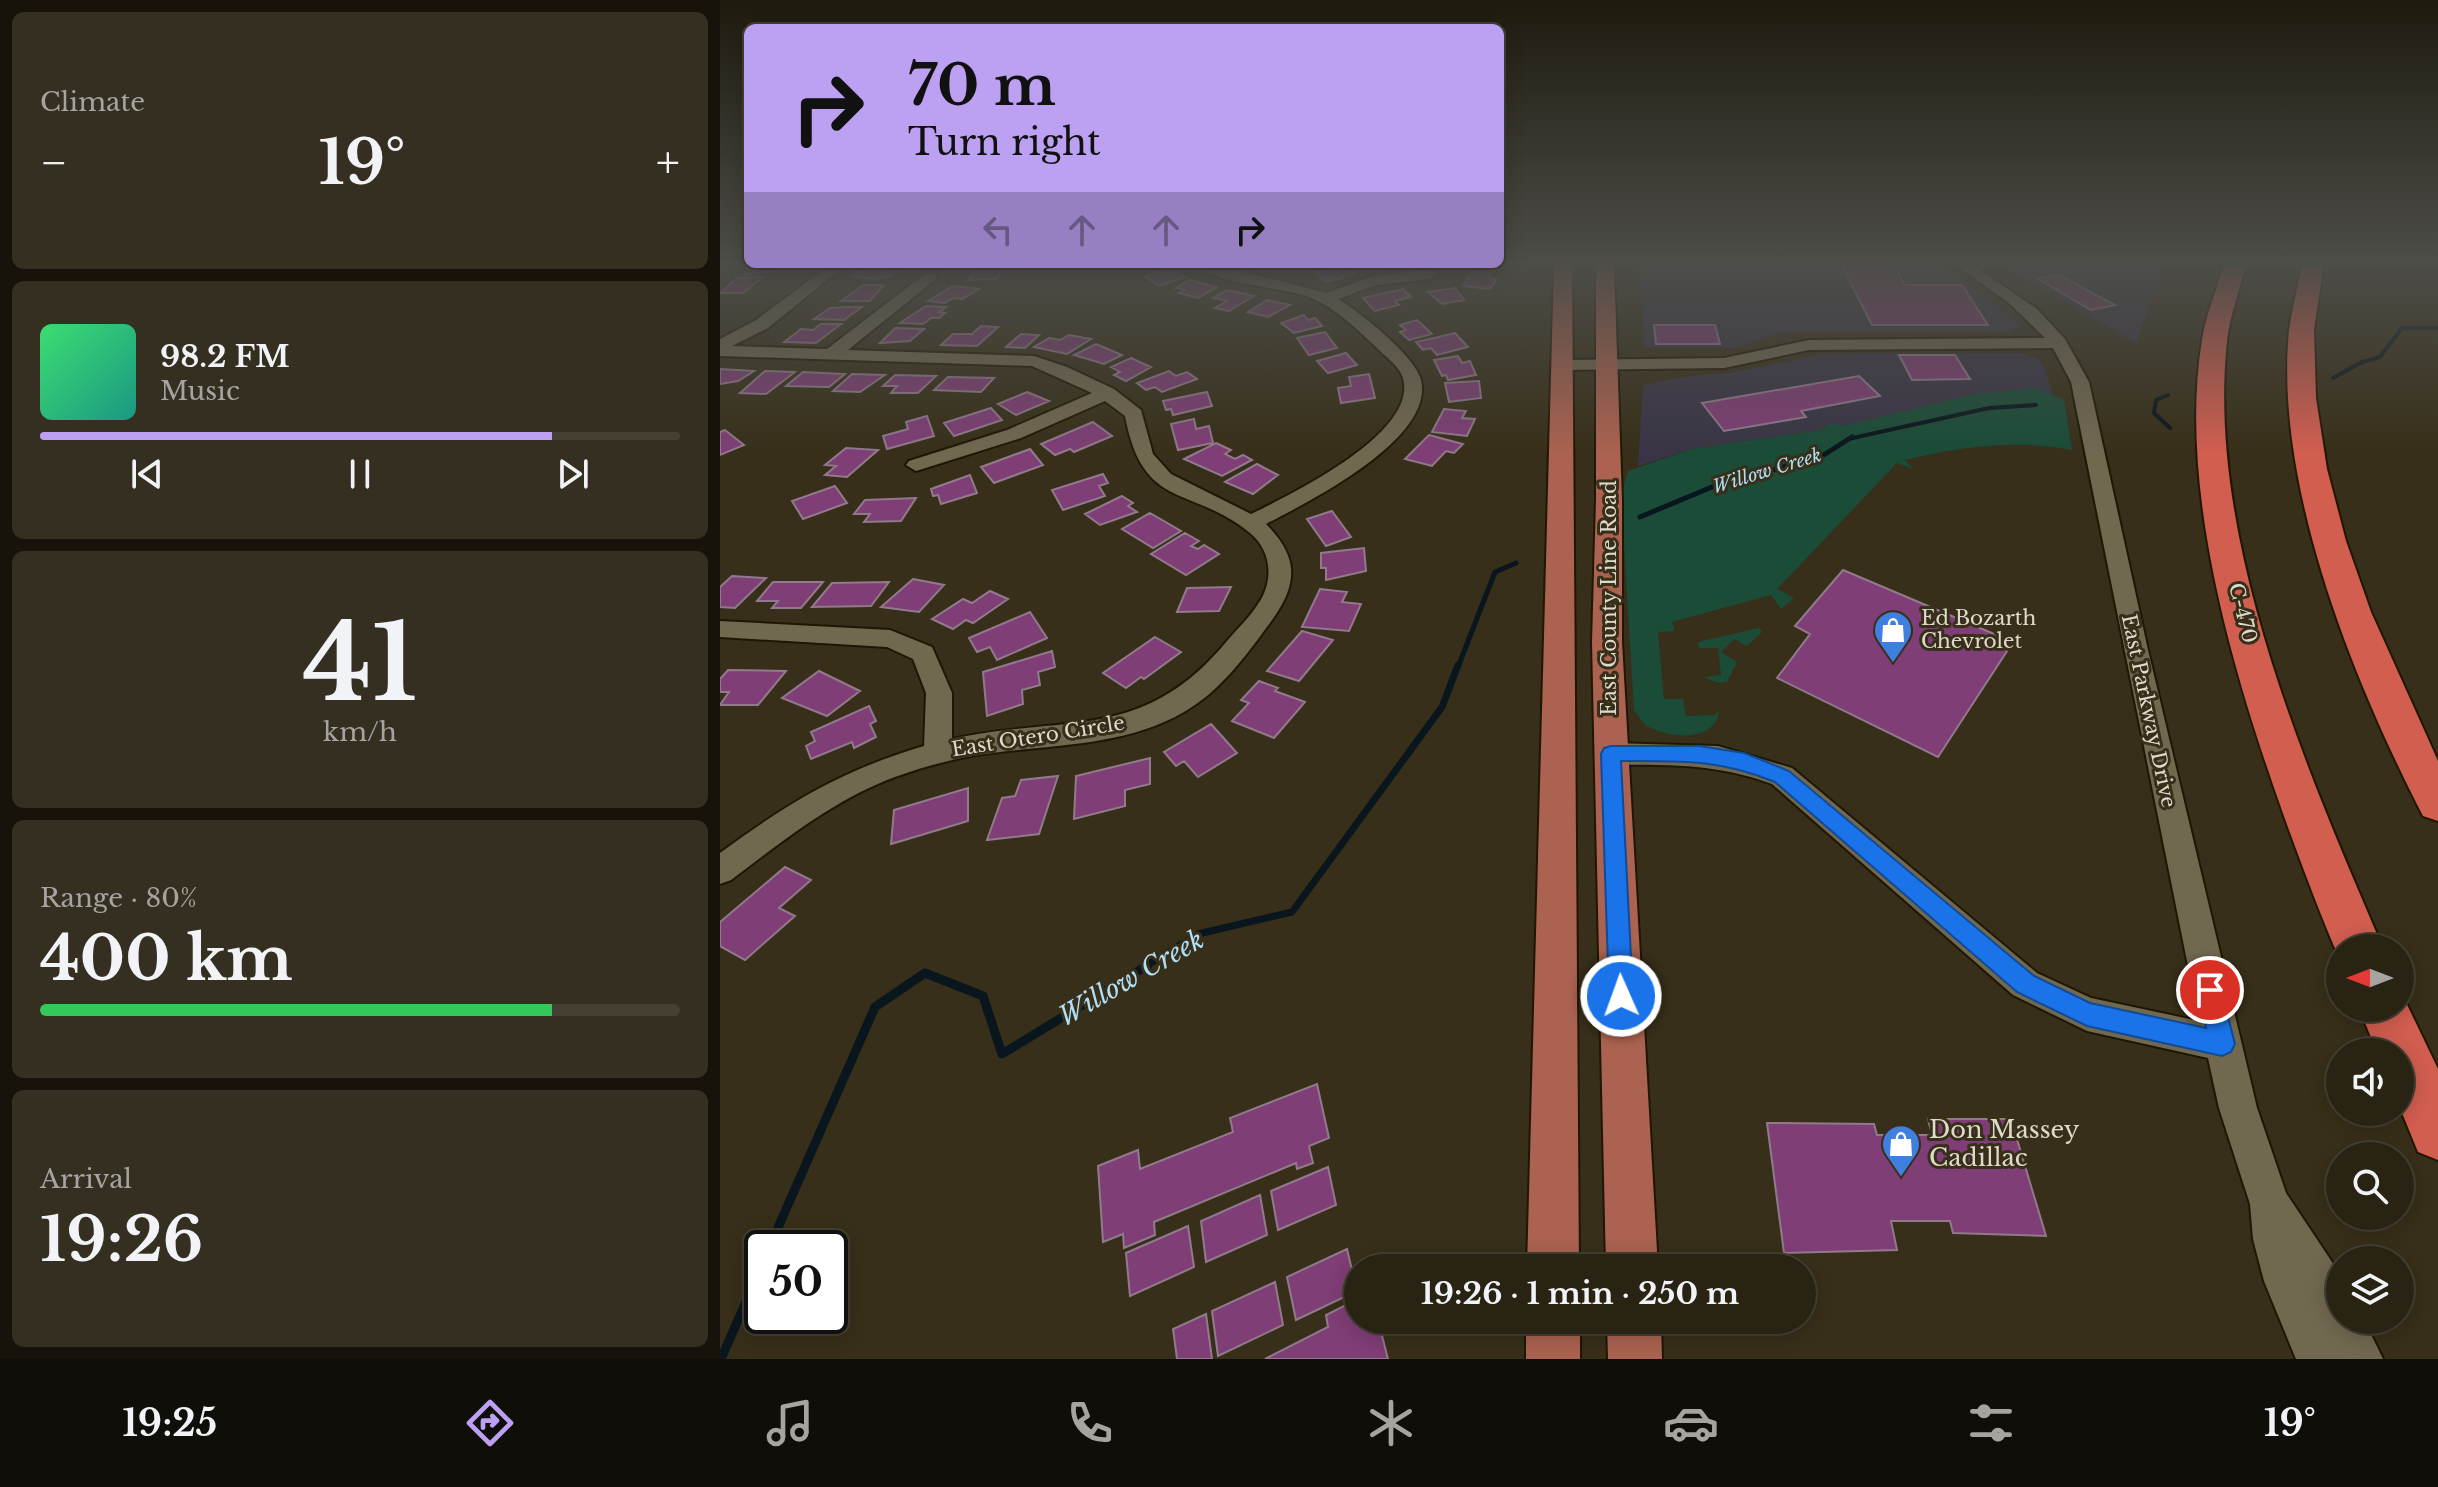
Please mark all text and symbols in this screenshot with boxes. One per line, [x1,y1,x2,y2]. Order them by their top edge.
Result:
text: 70 m [908,51,1056,120]
icon: right [776,56,880,160]
text: Climate [40,86,145,118]
text: Turn right [908,120,1101,165]
text: 19° [319,126,405,200]
text: − [40,135,68,190]
text: + [656,135,680,190]
icon: left [976,208,1020,252]
icon: ahead [1060,208,1104,252]
icon: ahead [1144,208,1188,252]
icon: right [1228,208,1272,252]
text: 98.2 FM [160,338,290,375]
text: Music [160,375,240,407]
water label: Willow Creek [1710,444,1824,498]
icon: previous [125,452,169,496]
icon: pause [338,452,382,496]
icon: next [551,452,595,496]
street label: East County Line Road [1597,480,1621,716]
street label: C-470 [2224,580,2262,646]
text: 41 [303,599,417,728]
place label: Ed Bozarth Chevrolet [1921,606,2036,653]
shop icon: Ed Bozarth Chevrolet [1872,609,1914,664]
street label: East Parkway Drive [2117,612,2181,810]
street label: East Otero Circle [950,710,1126,762]
text: km/h [323,716,397,748]
text: Range · 80% [40,882,197,914]
text: 400 km [40,922,293,996]
water label: Willow Creek [1052,923,1210,1033]
north arrow [2326,934,2414,1022]
map controls [2326,934,2414,1334]
position arrow [1579,954,1663,1038]
pin [2176,956,2244,1024]
icon: arrive [2188,968,2232,1012]
button: sound [2326,1038,2414,1126]
place label: Don Massey Cadillac [1929,1115,2080,1172]
shop icon: Don Massey Cadillac [1880,1123,1922,1178]
button: search [2326,1142,2414,1230]
text: Arrival [40,1163,132,1195]
text: 19:26 [40,1203,203,1277]
speed limit sign: 50 [744,1230,848,1334]
button: layers [2326,1246,2414,1334]
text: 19:26 · 1 min · 250 m [1421,1275,1739,1312]
icon: directions [462,1395,518,1451]
icon: music [762,1395,818,1451]
icon: phone [1062,1395,1118,1451]
icon: climate [1363,1395,1419,1451]
icon: car [1663,1395,1719,1451]
icon: filters [1963,1395,2019,1451]
text: 19:25 [122,1401,217,1446]
text: 19° [2264,1401,2316,1446]

